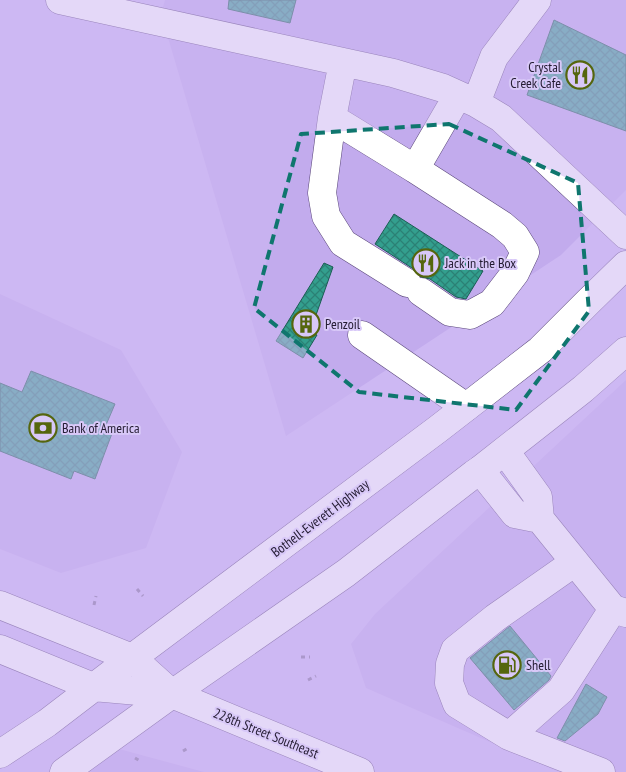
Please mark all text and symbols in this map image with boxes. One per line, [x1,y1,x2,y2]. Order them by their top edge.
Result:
place label: Crystal Creek Cafe [510,58,562,92]
restaurant icon: Crystal Creek Cafe [565,60,595,90]
restaurant icon: Jack in the Box [411,248,441,278]
place label: Jack in the Box [444,254,516,272]
building icon: Penzoil [291,309,321,339]
place label: Penzoil [325,315,361,333]
bank icon: Bank of America [28,413,58,443]
place label: Bank of America [62,419,139,437]
street label: Bothell-Everett Highway [267,475,373,561]
fuel station icon: Shell [492,650,522,680]
place label: Shell [526,656,551,674]
street label: 228th Street Southeast [211,704,321,762]

